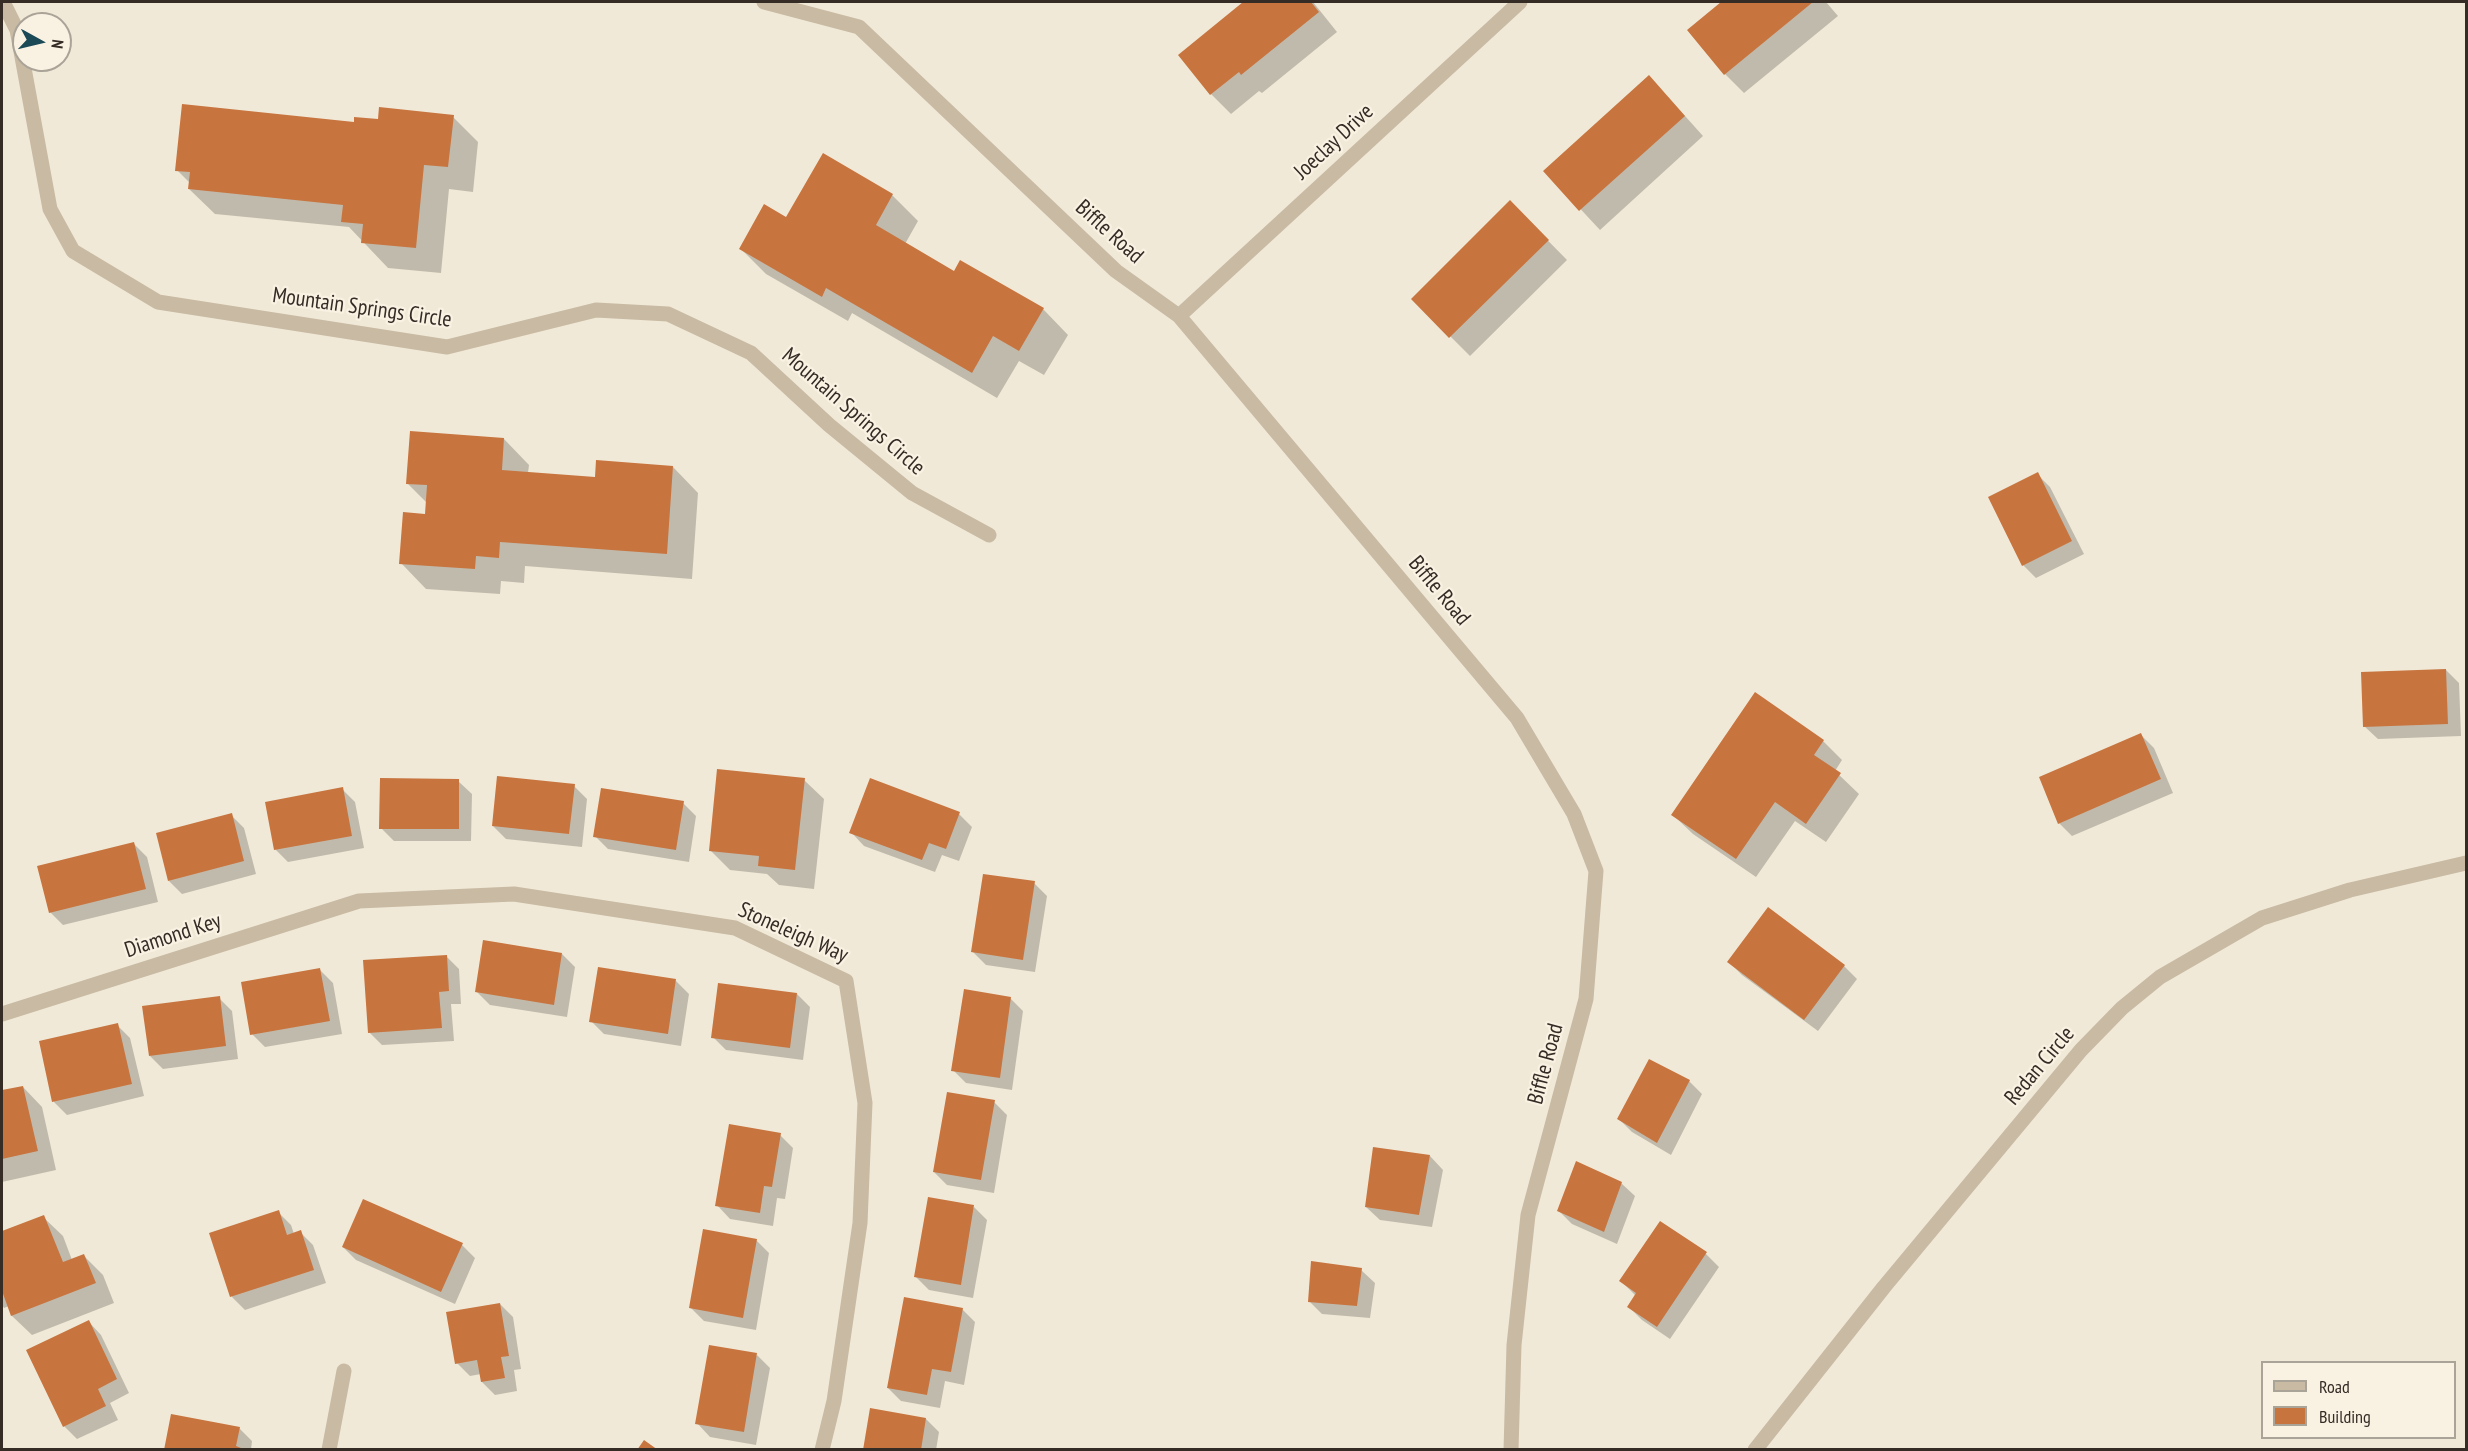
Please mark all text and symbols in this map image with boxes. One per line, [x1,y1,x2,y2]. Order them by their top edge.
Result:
north arrow [12,12,72,72]
text: N [47,39,68,50]
street label: Joeclay Drive [1289,99,1379,185]
street label: Biffle Road [1070,195,1148,269]
street label: Mountain Springs Circle [271,282,453,334]
street label: Mountain Springs Circle [776,343,930,481]
street label: Biffle Road [1402,551,1476,631]
street label: Stoneleigh Way [734,897,852,969]
street label: Diamond Key [121,908,225,964]
street label: Biffle Road [1523,1021,1569,1107]
street label: Redan Circle [2000,1021,2080,1111]
legend [2261,1361,2456,1439]
text: Road [2319,1375,2350,1398]
text: Building [2319,1405,2371,1428]

